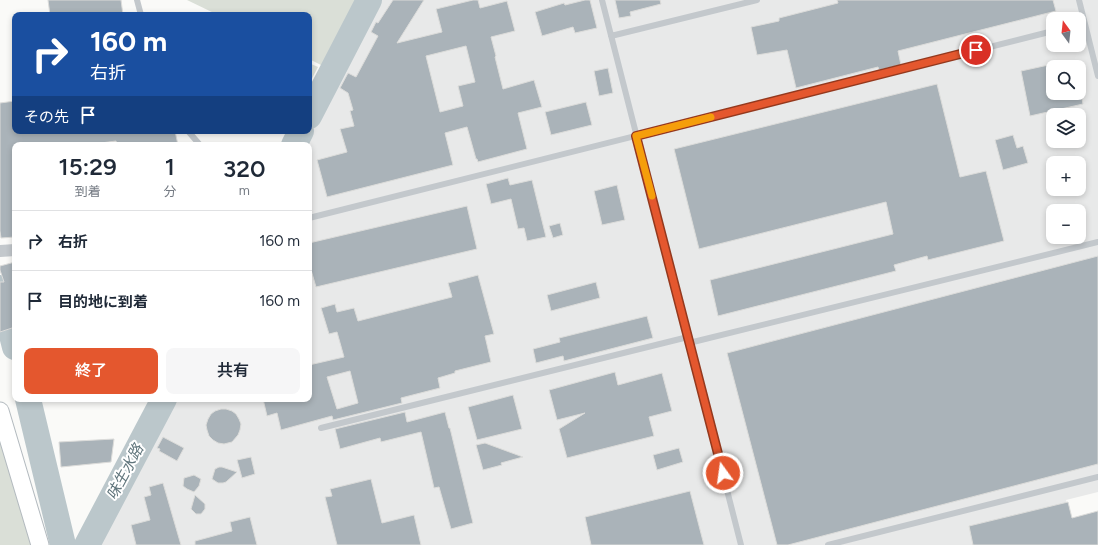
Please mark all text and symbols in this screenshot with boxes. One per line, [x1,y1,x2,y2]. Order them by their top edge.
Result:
north arrow [1046,12,1086,52]
map controls [1046,12,1086,244]
text: 160 m [90,24,167,58]
icon: right [24,28,76,80]
pin [959,33,993,67]
icon: arrive [965,39,987,61]
button: search [1046,60,1086,100]
text: 右折 [90,62,126,84]
icon: arrive [77,104,99,126]
text: その先 [24,108,69,126]
button: layers [1046,108,1086,148]
text: 15:29 [59,152,117,181]
text: 1 [165,152,175,181]
text: 320 [223,154,265,183]
button: + [1046,156,1086,196]
text: m [239,183,250,198]
text: 到着 [75,184,101,199]
text: 分 [163,184,176,199]
button: − [1046,204,1086,244]
icon: right [24,230,46,252]
text: 160 m [259,232,300,250]
text: 右折 [58,233,88,251]
icon: arrive [24,290,46,312]
text: 160 m [259,292,300,310]
text: 目的地に到着 [58,293,148,311]
button: 終了 [24,348,158,394]
button: 共有 [166,348,300,394]
water label: 味生水路 [103,440,148,503]
position arrow [702,452,744,494]

